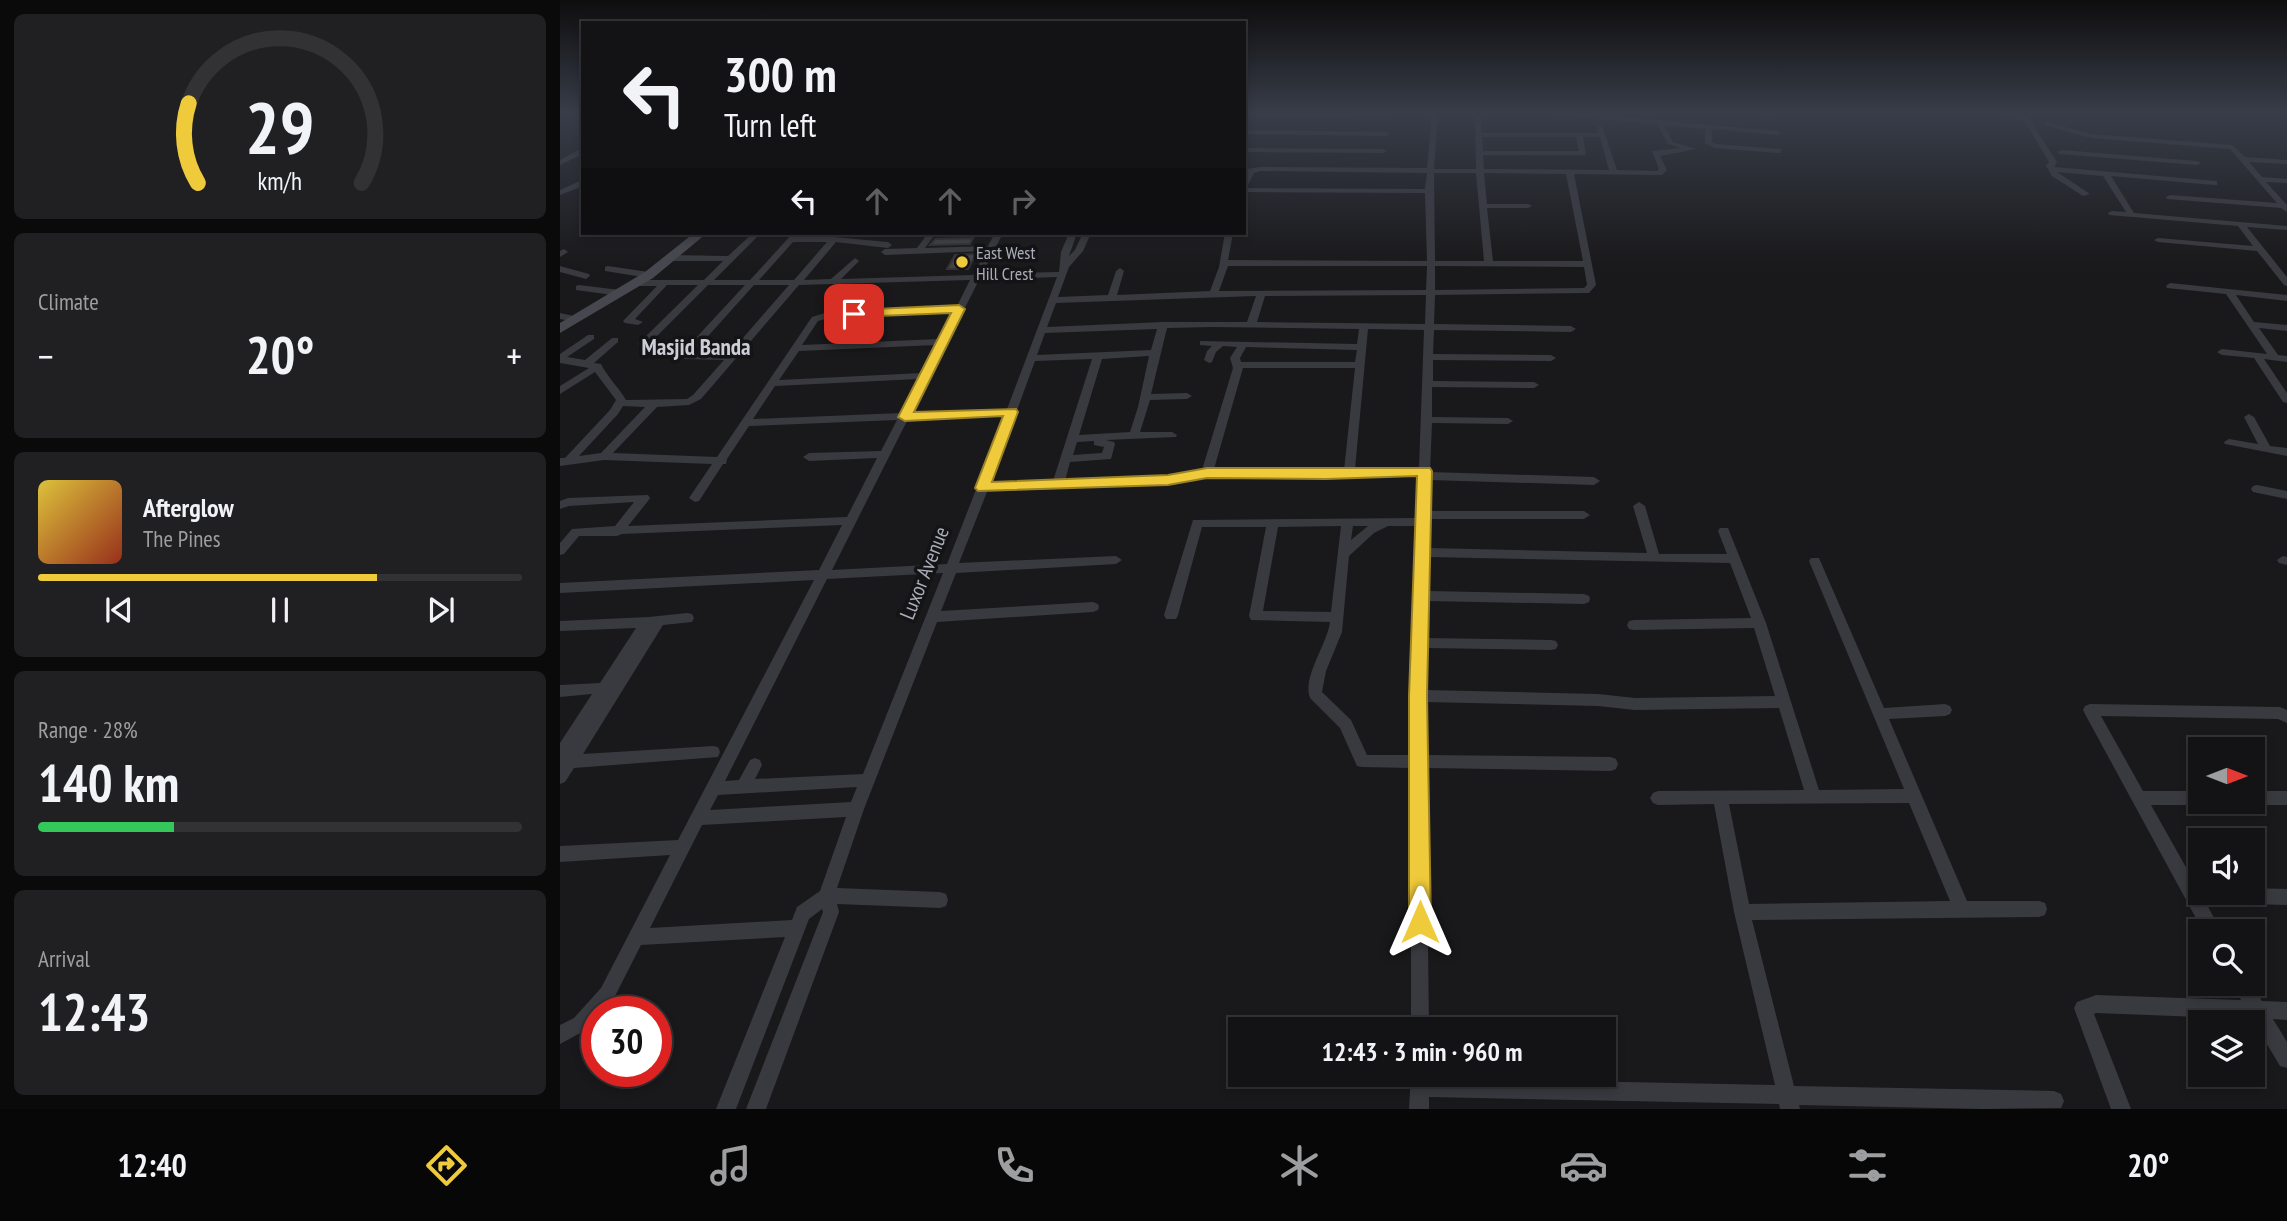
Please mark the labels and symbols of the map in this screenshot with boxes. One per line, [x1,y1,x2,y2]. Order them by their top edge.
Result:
place label: East West Hill Crest [976,241,1035,285]
marker: East West Hill Crest [954,254,970,270]
pin [824,284,884,344]
district label: Masjid Banda [642,332,750,361]
street label: Luxor Avenue [893,523,955,623]
north arrow [2188,737,2264,814]
position arrow [1383,885,1457,959]
speed limit sign: 30 [581,996,672,1087]

